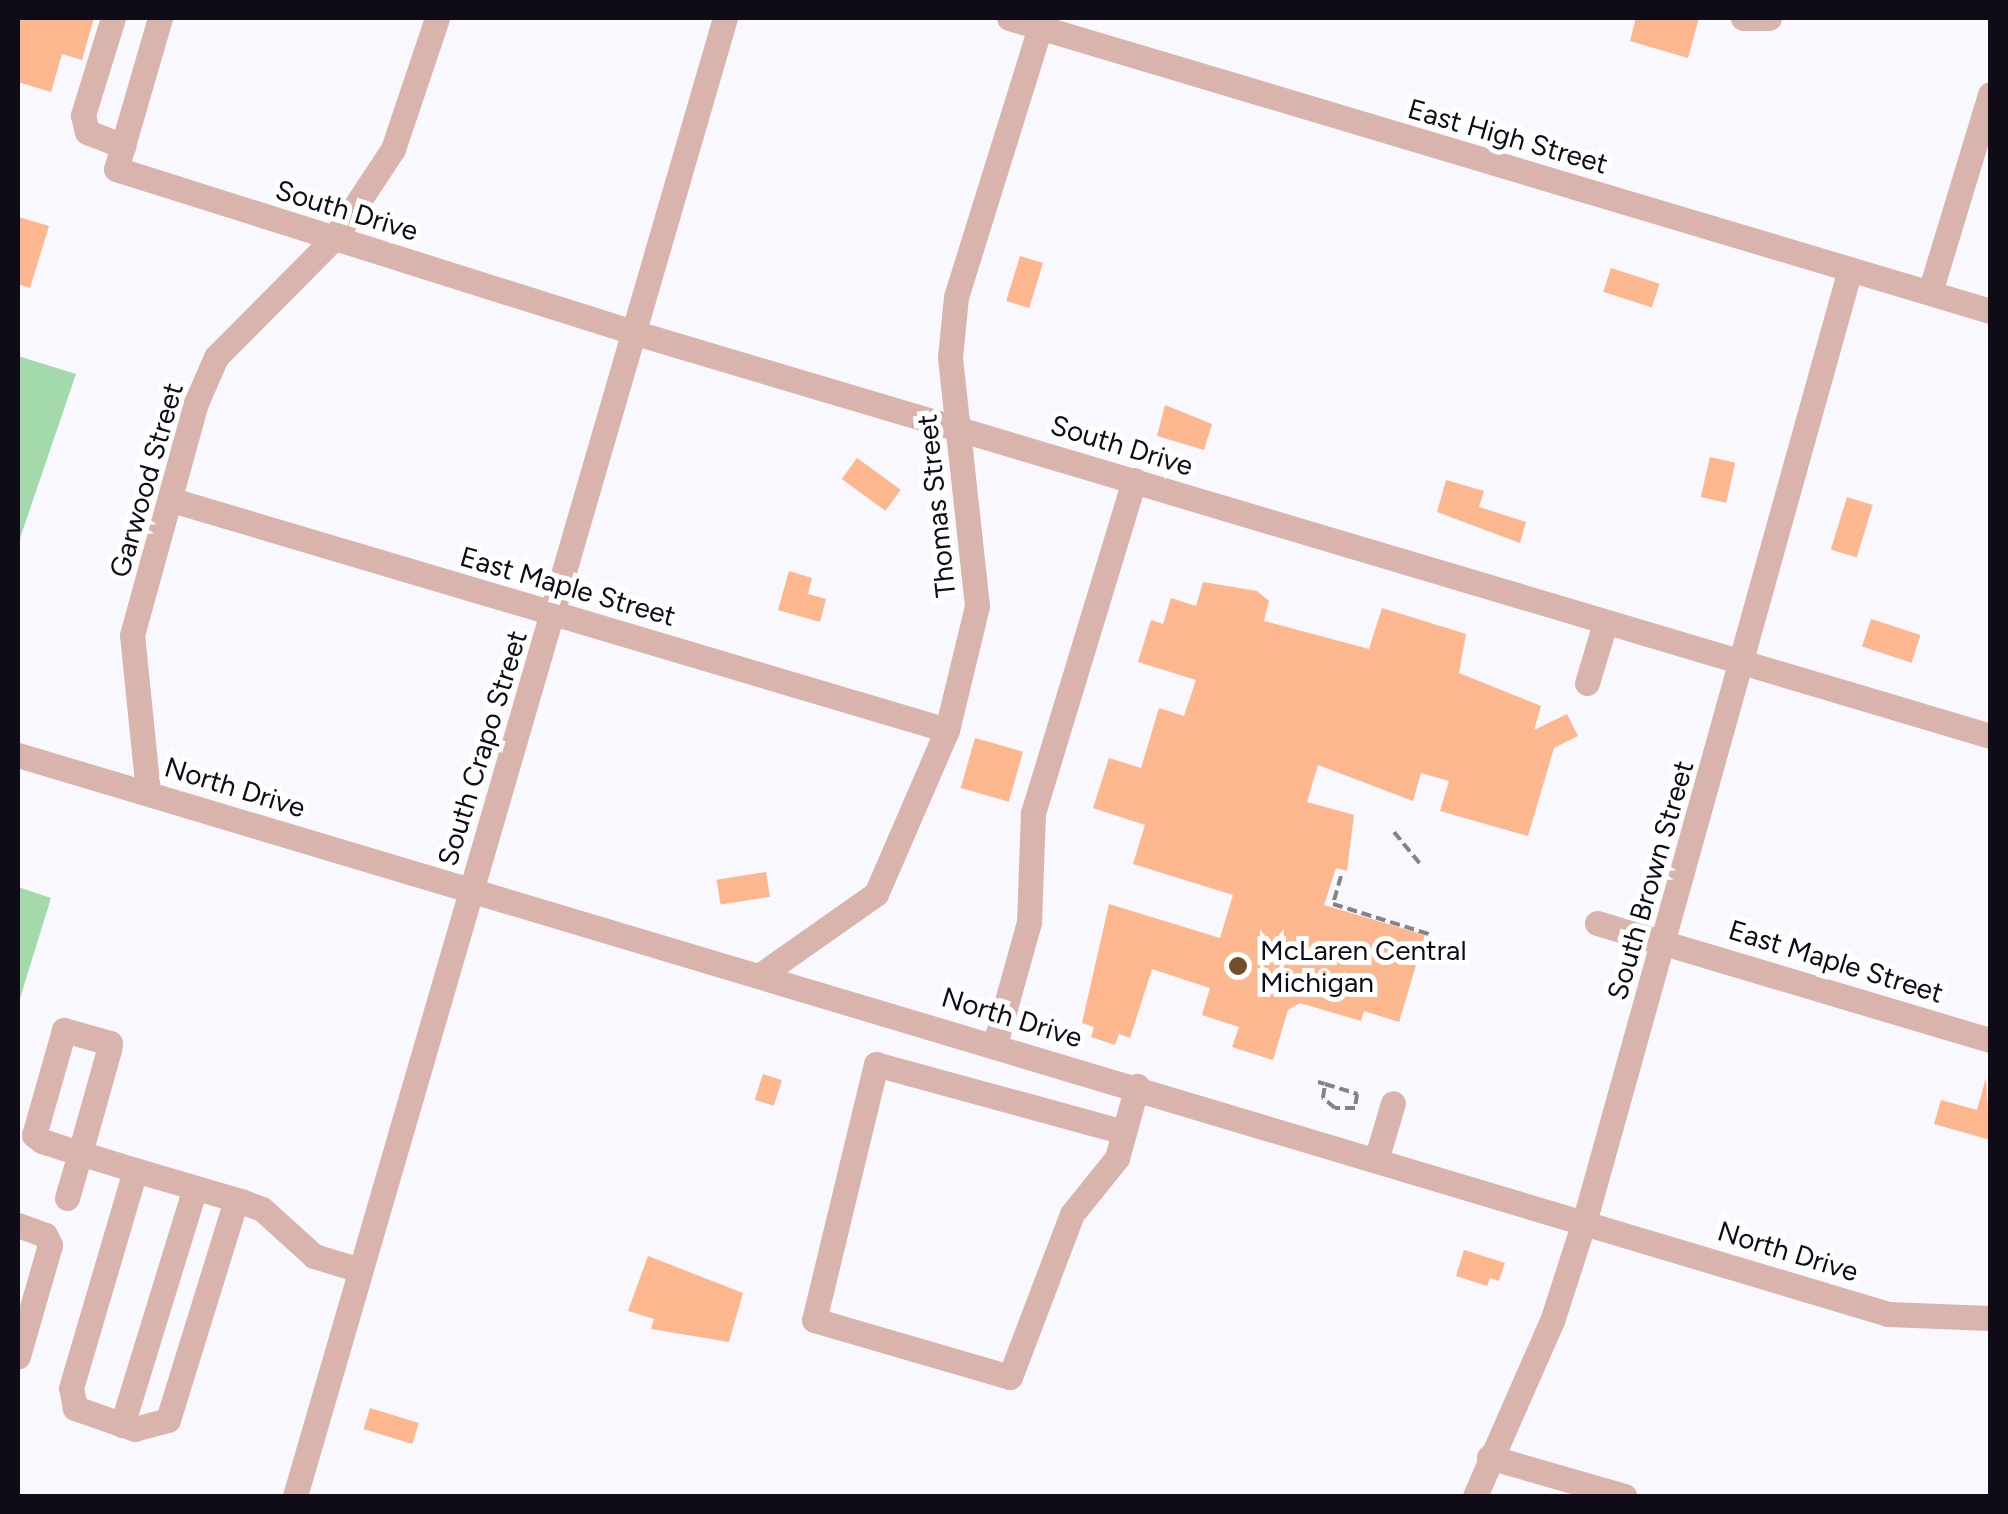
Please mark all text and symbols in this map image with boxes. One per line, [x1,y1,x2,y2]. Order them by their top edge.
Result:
street label: East High Street [1404,91,1612,181]
street label: South Drive [272,172,422,248]
street label: Garwood Street [102,379,190,581]
street label: South Drive [1047,407,1197,483]
street label: Thomas Street [910,413,962,599]
street label: East Maple Street [456,539,680,633]
street label: South Crapo Street [430,626,534,870]
street label: North Drive [161,750,309,824]
street label: South Brown Street [1600,756,1700,1004]
street label: East Maple Street [1725,912,1947,1010]
place label: McLaren Central Michigan [1260,933,1467,999]
marker: McLaren Central Michigan [1225,953,1251,979]
street label: North Drive [938,980,1086,1054]
street label: North Drive [1714,1214,1862,1288]

